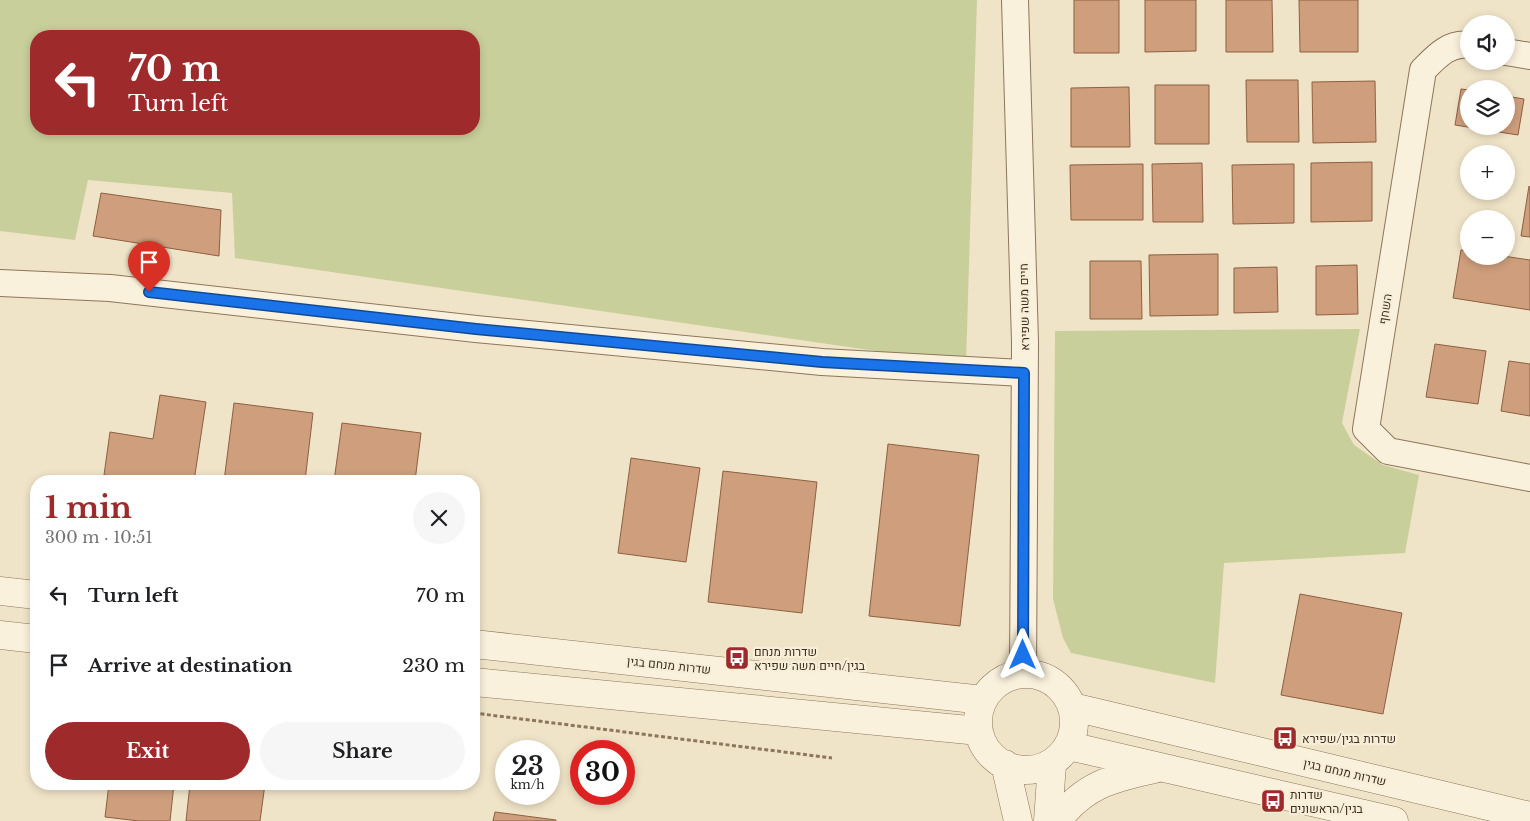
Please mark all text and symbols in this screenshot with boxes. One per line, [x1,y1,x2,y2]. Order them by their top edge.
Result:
map controls [1460,15,1515,265]
button: sound [1460,15,1515,70]
text: 70 m [128,47,221,90]
icon: left [45,50,110,115]
button: layers [1460,80,1515,135]
text: Turn left [128,90,228,117]
button: + [1460,145,1515,200]
button: − [1460,210,1515,265]
pin [128,241,170,292]
icon: arrive [135,248,163,276]
street label: חיים משה שפירא [1016,263,1032,351]
street label: השחף [1375,293,1395,325]
text: 1 min [45,489,132,526]
button: close [413,492,465,544]
text: 300 m · 10:51 [45,527,153,547]
icon: left [45,581,73,609]
text: Turn left [88,584,179,607]
text: 70 m [416,584,465,607]
position arrow [996,628,1048,680]
place label: שדרות מנחם בגין/חיים משה שפירא [754,644,866,673]
bus stop icon: שדרות מנחם בגין/חיים משה שפירא [724,645,750,671]
icon: arrive [45,651,73,679]
street label: שדרות מנחם בגין [626,653,712,677]
text: Arrive at destination [88,654,292,677]
text: 230 m [402,654,465,677]
button: Exit [45,722,250,780]
button: Share [260,722,465,780]
bus stop icon: שדרות בגין/שפירא [1272,725,1298,751]
place label: שדרות בגין/שפירא [1302,731,1396,746]
speed limit sign: 30 [570,740,635,805]
text: 23 [511,751,544,782]
street label: שדרות מנחם בגין [1302,755,1388,789]
text: km/h [510,777,545,792]
place label: שדרות בגין/הראשונים [1290,787,1364,816]
bus stop icon: שדרות בגין/הראשונים [1260,788,1286,814]

